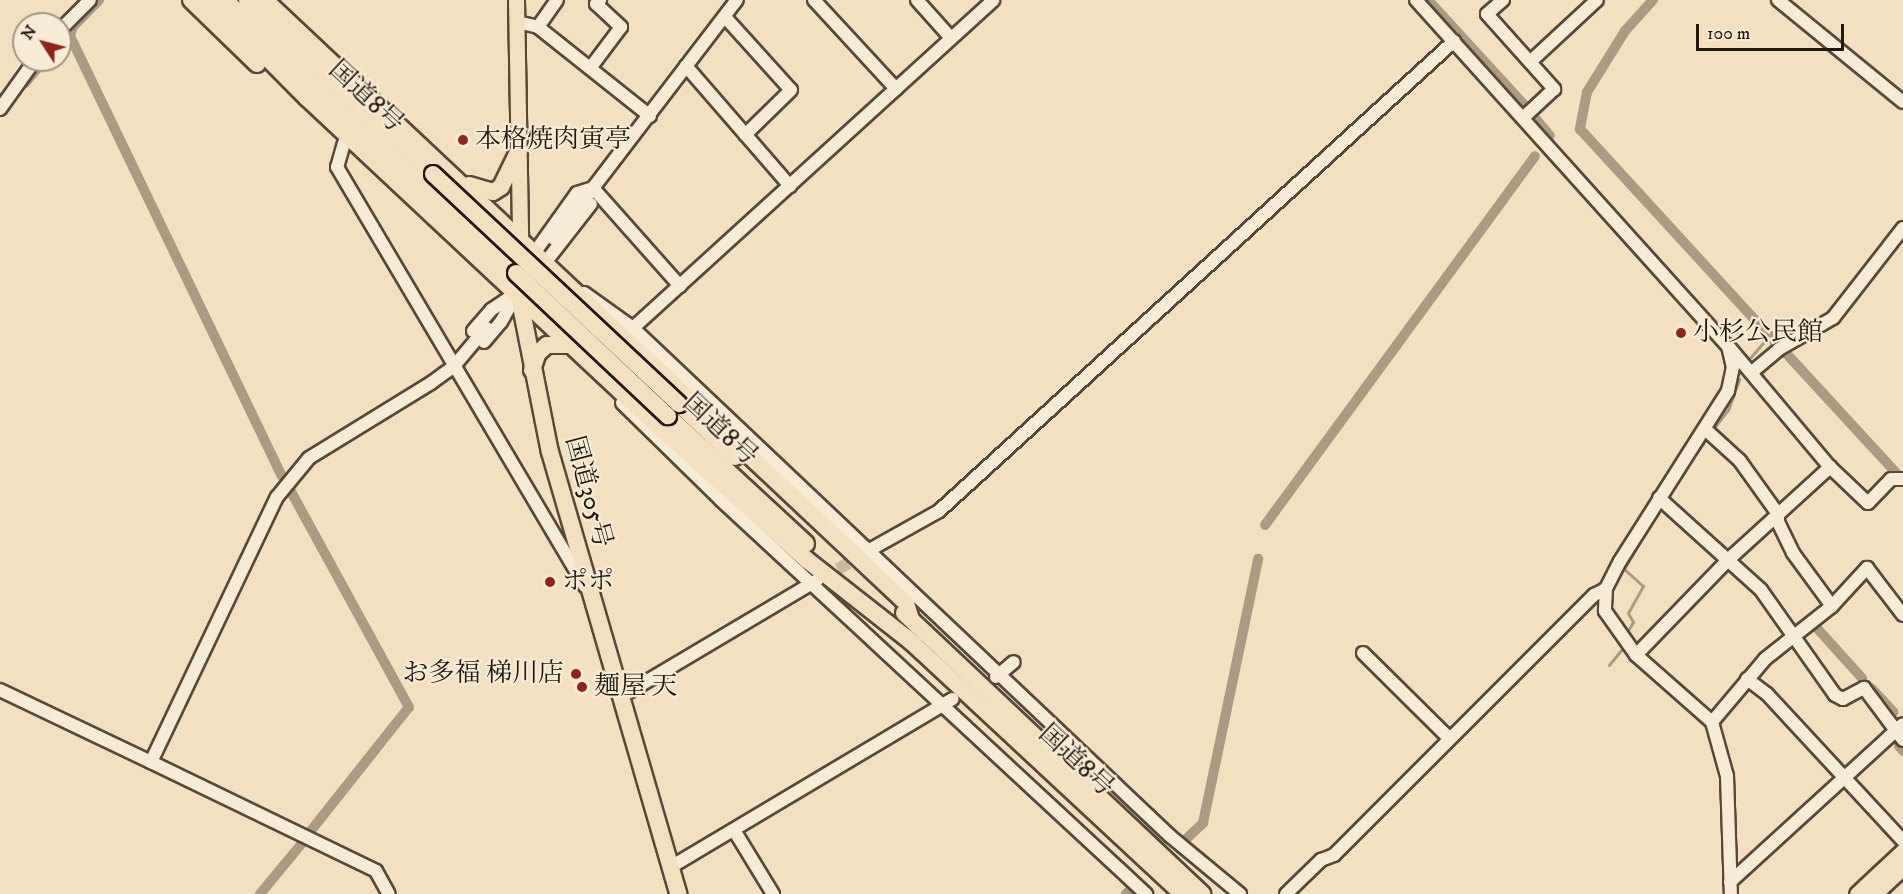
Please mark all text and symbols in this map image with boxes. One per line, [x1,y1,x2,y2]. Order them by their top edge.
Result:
north arrow [12,12,72,72]
scale bar [1699,12,1848,50]
text: N [17,21,41,44]
text: 100 m [1707,23,1750,45]
street label: 国道8号 [322,55,410,139]
place label: 本格焼肉寅亭 [475,124,631,156]
marker: 本格焼肉寅亭 [456,133,470,147]
place label: 小杉公民館 [1693,317,1823,349]
marker: 小杉公民館 [1674,326,1688,340]
street label: 国道8号 [676,388,764,472]
street label: 国道305号 [558,433,618,551]
place label: ポポ [562,566,614,598]
marker: ポポ [543,575,557,589]
place label: お多福 梯川店 [402,658,564,690]
marker: お多福 梯川店 [569,667,583,681]
place label: 麺屋 天 [594,671,678,703]
marker: 麺屋 天 [575,680,589,694]
street label: 国道8号 [1032,719,1120,803]

